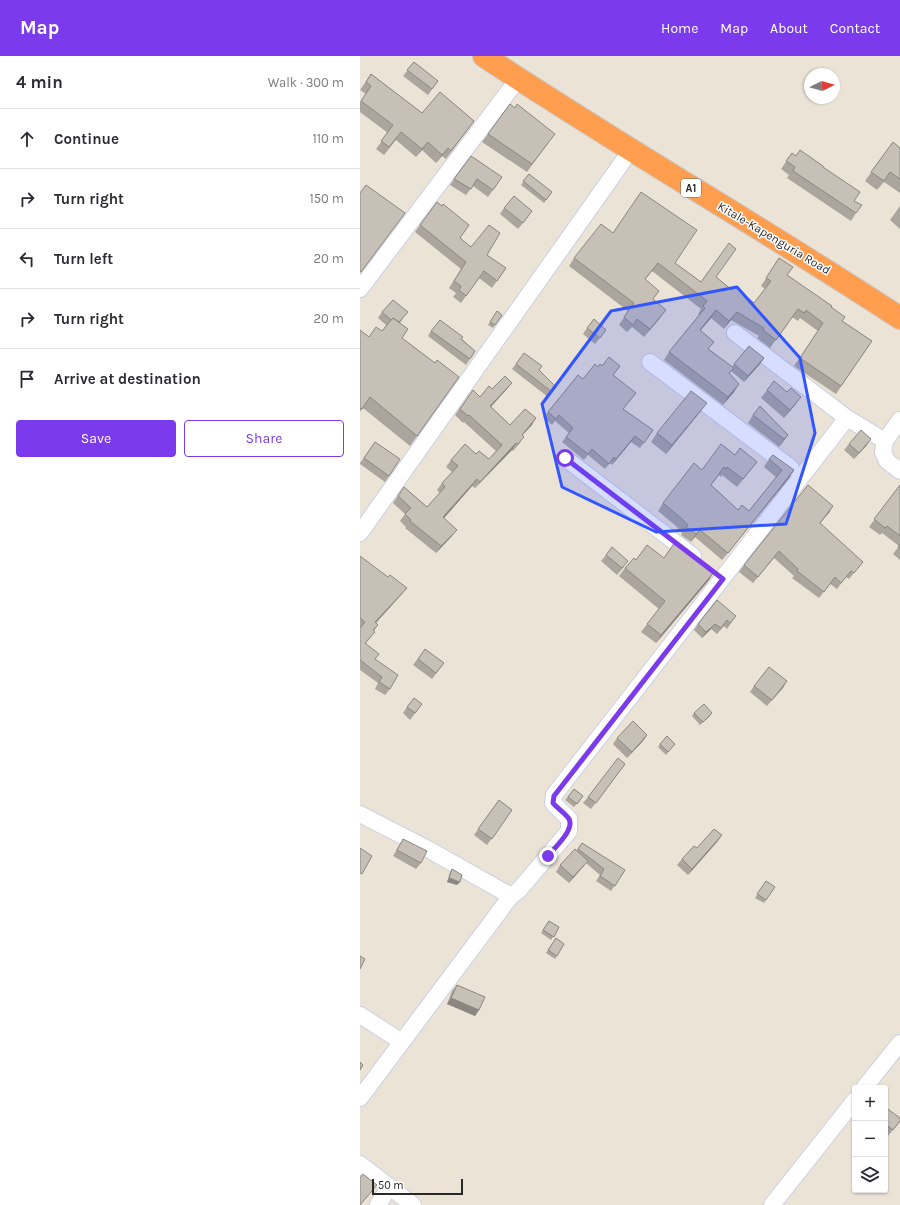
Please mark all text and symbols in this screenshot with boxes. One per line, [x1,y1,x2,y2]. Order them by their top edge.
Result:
text: Map [20,17,59,39]
text: Home [661,20,698,37]
text: Map [720,20,748,37]
text: About [770,20,808,37]
text: Contact [830,20,880,37]
north arrow [804,68,840,104]
text: 4 min [16,72,63,92]
text: Walk · 300 m [268,75,344,90]
icon: ahead [16,128,38,150]
text: Continue [54,130,119,148]
text: 110 m [312,131,344,146]
road number: A1 [681,179,701,197]
icon: right [16,188,38,210]
text: Turn right [54,190,124,208]
text: 150 m [309,191,344,206]
street label: Kitale-Kapenguria Road [715,199,833,277]
icon: left [16,248,38,270]
text: Turn left [54,250,113,268]
text: 20 m [314,251,344,266]
icon: right [16,308,38,330]
text: Turn right [54,310,124,328]
text: 20 m [314,311,344,326]
icon: arrive [16,368,38,390]
text: Arrive at destination [54,370,201,388]
button: Save [16,420,176,457]
button: Share [184,420,344,457]
route start [556,449,574,467]
route end [539,847,557,865]
map controls [852,1085,888,1193]
button: + [852,1085,888,1121]
button: − [852,1121,888,1157]
button: layers [852,1157,888,1193]
scale bar [372,1177,463,1196]
text: 50 m [378,1179,404,1192]

